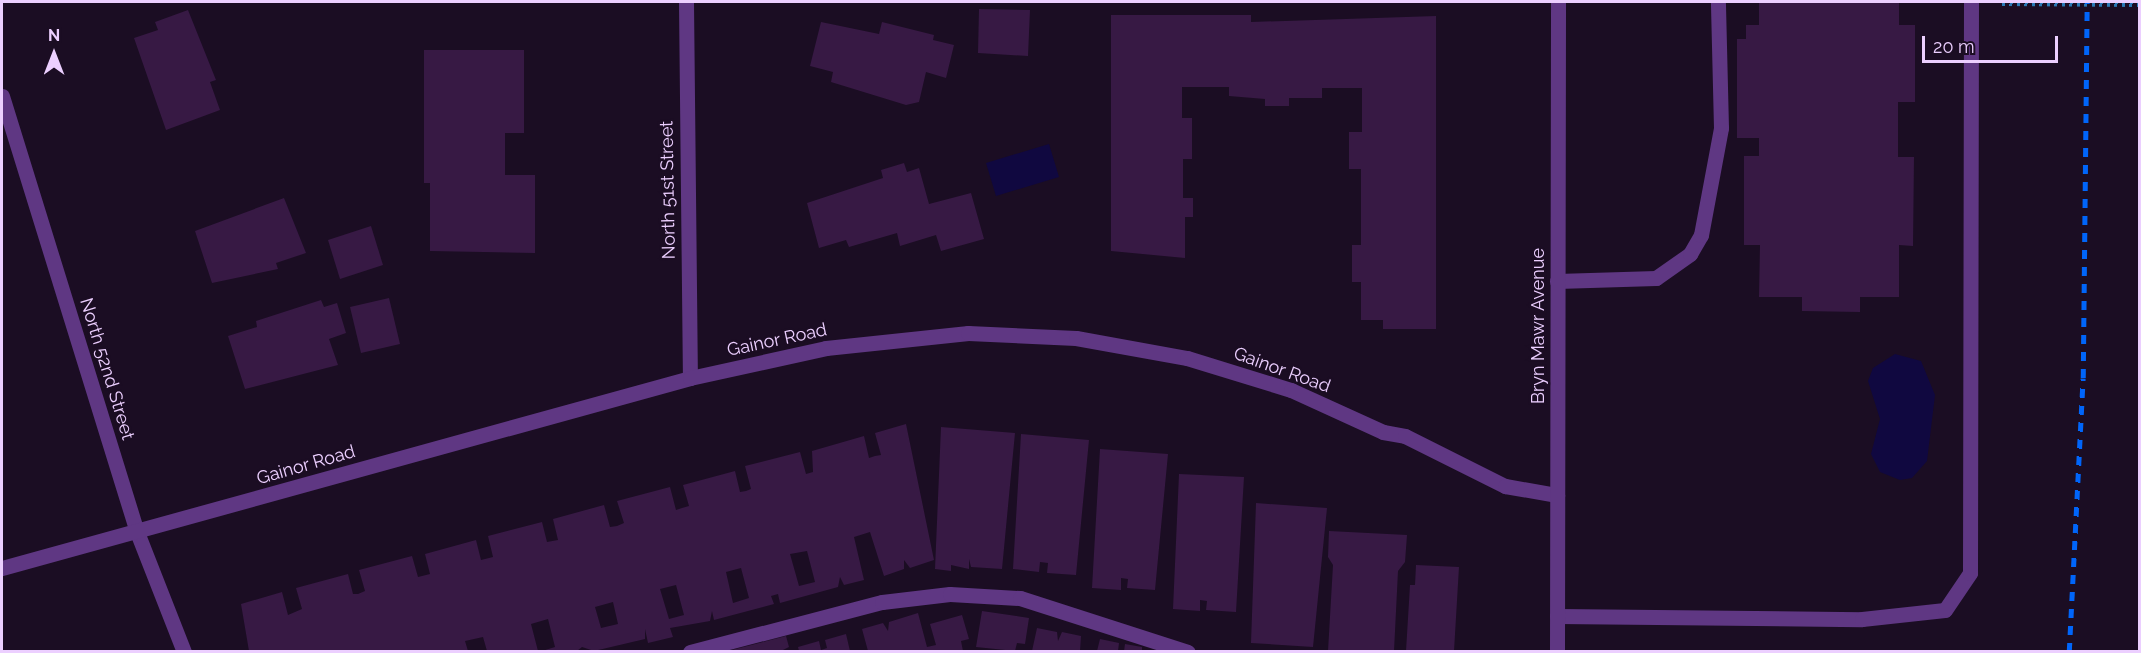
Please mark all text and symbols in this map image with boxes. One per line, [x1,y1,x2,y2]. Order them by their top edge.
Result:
north arrow [24,24,84,84]
scale bar [1925,24,2062,62]
text: N [48,26,60,45]
text: 20 m [1933,36,1975,57]
street label: North 51st Street [656,121,680,259]
street label: Bryn Mawr Avenue [1527,247,1549,405]
street label: North 52nd Street [75,295,139,443]
street label: Gainor Road [725,319,829,361]
street label: Gainor Road [1230,342,1334,398]
street label: Gainor Road [254,441,358,489]

